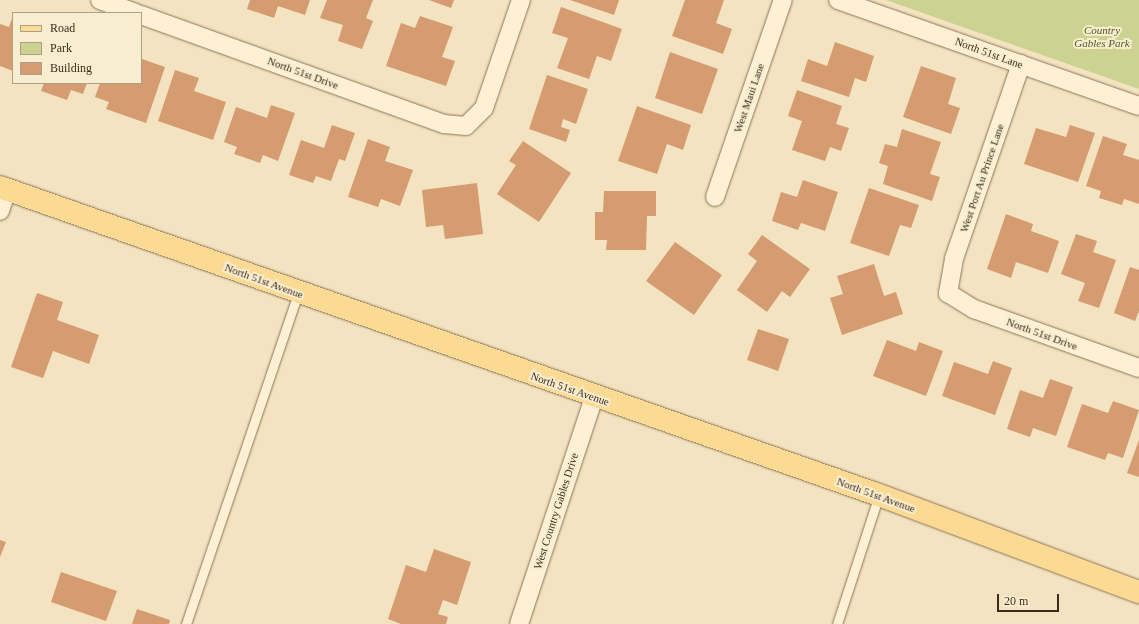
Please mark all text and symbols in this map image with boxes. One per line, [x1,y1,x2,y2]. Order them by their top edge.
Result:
legend [12,12,142,84]
text: Road [50,21,75,35]
park label: Country Gables Park [1074,24,1130,50]
street label: North 51st Lane [953,35,1025,71]
text: Park [50,41,72,55]
street label: North 51st Drive [266,54,340,92]
text: Building [50,61,92,75]
street label: West Maui Lane [731,62,767,134]
street label: West Port Au Prince Lane [957,122,1007,234]
street label: North 51st Avenue [223,261,305,301]
street label: North 51st Drive [1005,315,1079,353]
street label: North 51st Avenue [529,369,611,409]
street label: West Country Gables Drive [531,451,581,571]
street label: North 51st Avenue [835,475,917,515]
scale bar [999,586,1061,612]
text: 20 m [1004,594,1028,608]

